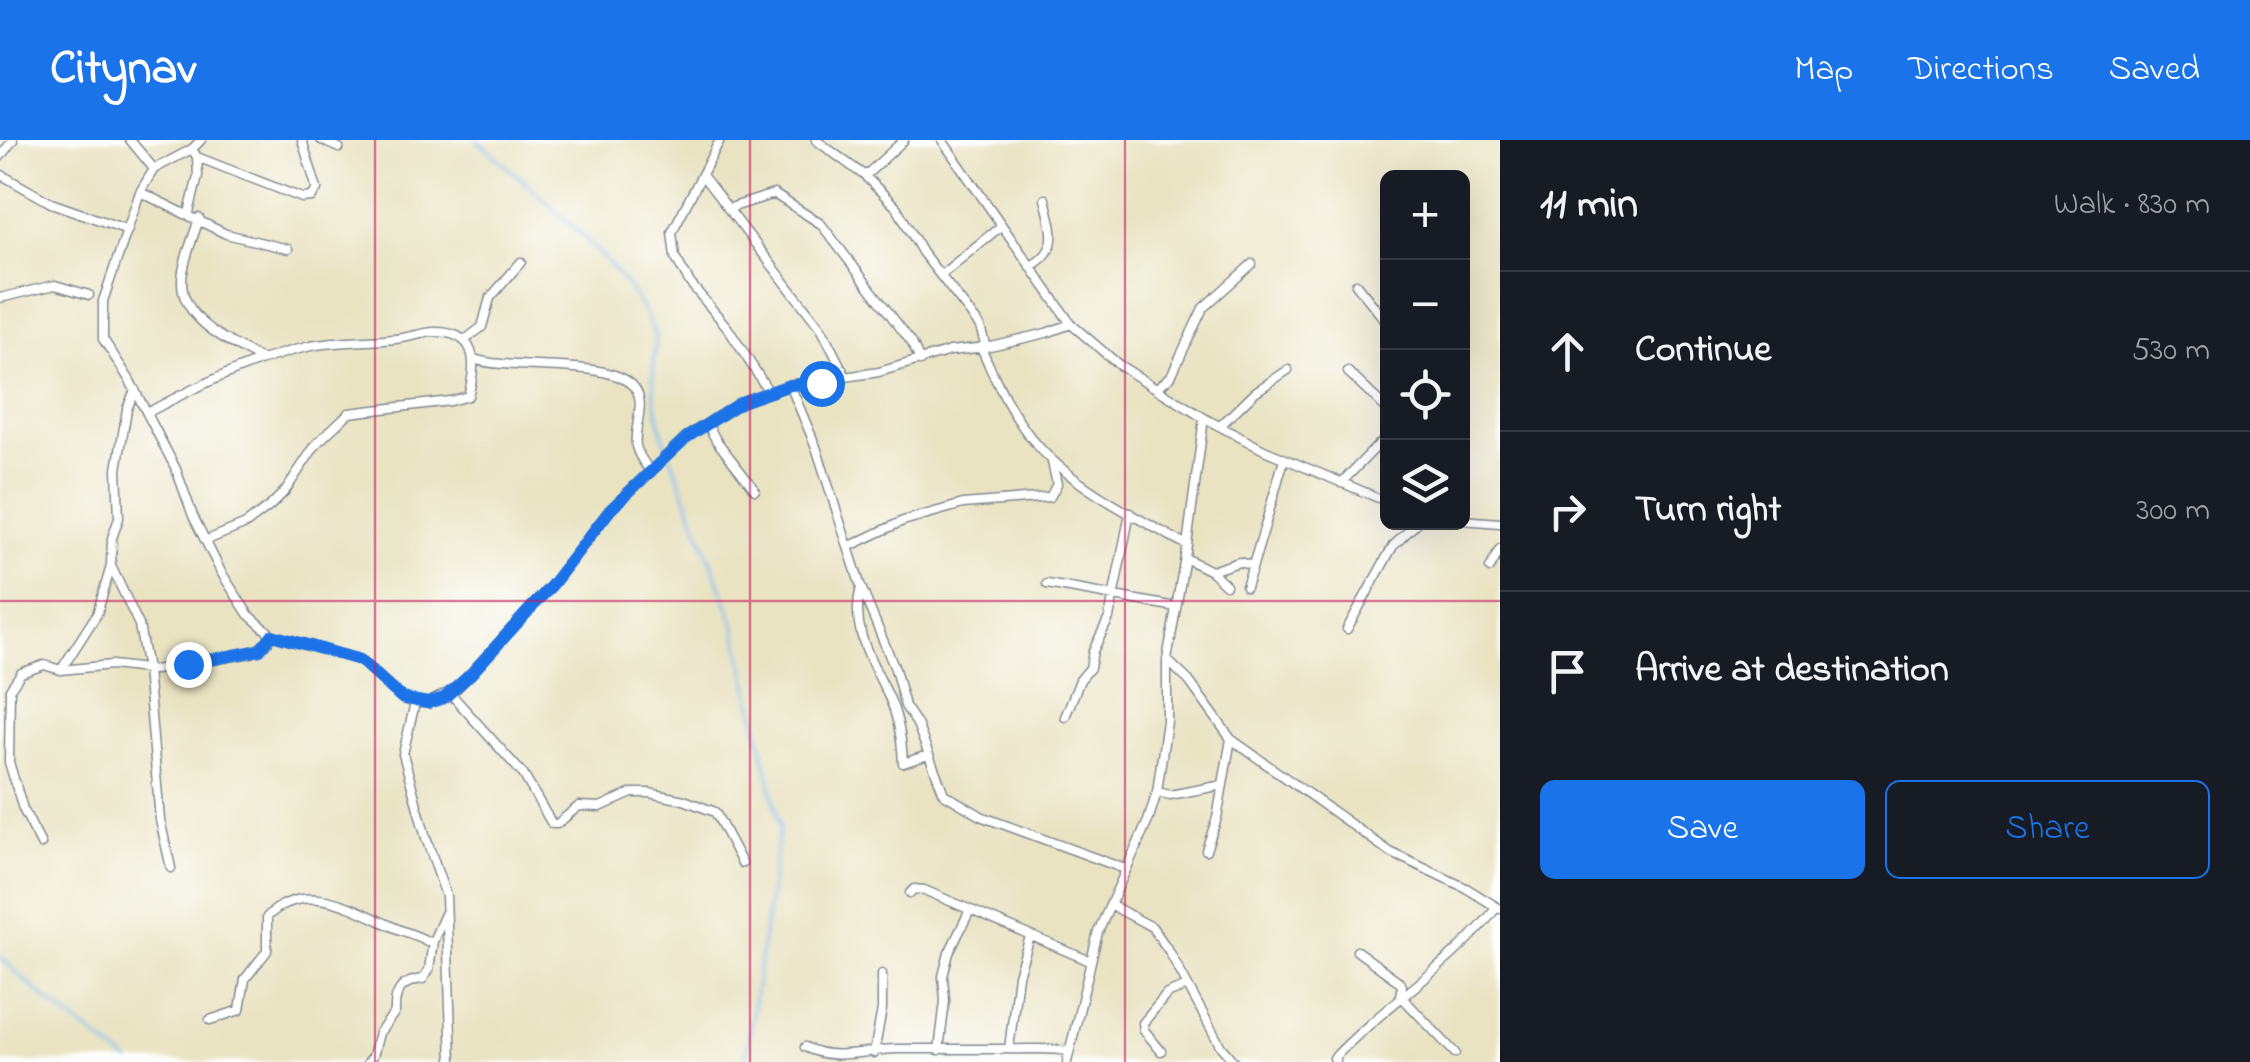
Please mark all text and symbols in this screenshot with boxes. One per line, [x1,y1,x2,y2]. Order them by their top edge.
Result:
text: Citynav [50,35,196,105]
text: Map [1794,45,1853,96]
text: Directions [1908,45,2054,96]
text: Saved [2109,45,2200,96]
map controls [1380,170,1470,530]
button: + [1380,170,1470,260]
text: 11 min [1540,175,1638,236]
text: Walk · 830 m [2054,182,2210,229]
button: − [1380,260,1470,350]
text: Continue [1635,323,1771,379]
icon: ahead [1540,324,1595,379]
text: 530 m [2132,328,2210,375]
button: locate [1380,350,1470,440]
route start [799,361,845,407]
button: layers [1380,440,1470,530]
text: Turn right [1635,483,1781,539]
icon: right [1540,484,1595,539]
text: 300 m [2136,488,2210,535]
route end [166,642,212,688]
text: Arrive at destination [1635,643,1949,699]
icon: arrive [1540,644,1595,699]
button: Save [1540,780,1865,879]
button: Share [1885,780,2210,879]

